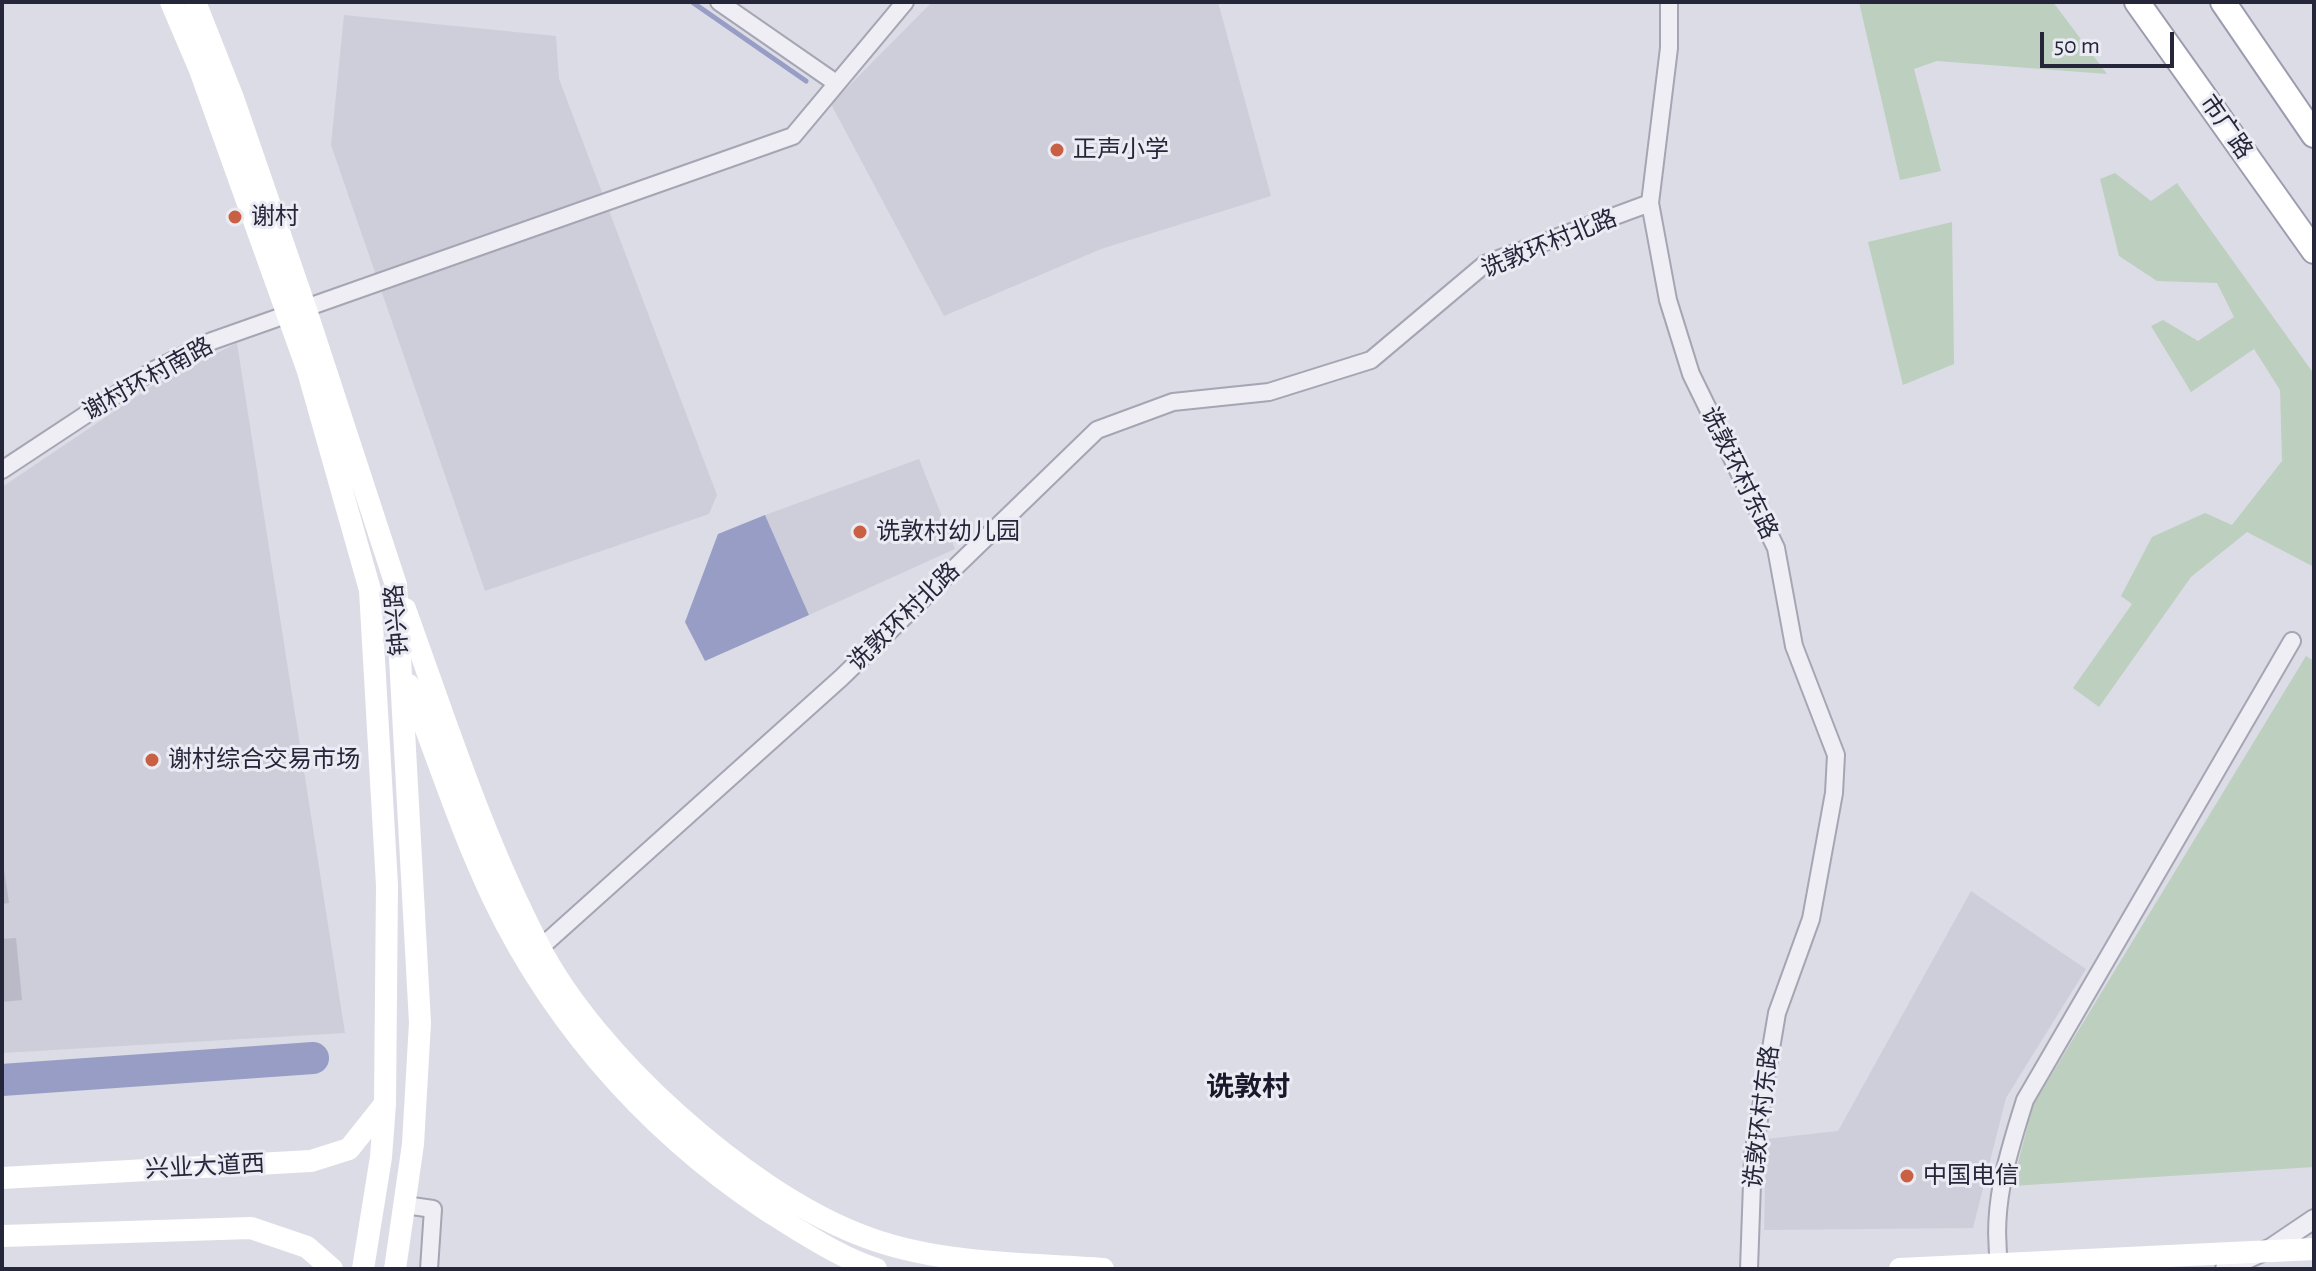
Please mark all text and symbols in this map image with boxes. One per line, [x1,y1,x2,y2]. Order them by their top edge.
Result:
scale bar [2044,16,2178,66]
text: 50 m [2054,34,2100,58]
street label: 市广路 [2194,89,2258,165]
place label: 正声小学 [1073,136,1169,164]
marker: 正声小学 [1048,141,1066,159]
place label: 谢村 [251,203,299,231]
street label: 诜敦环村北路 [1477,204,1621,284]
marker: 谢村 [226,208,244,226]
street label: 谢村环村南路 [78,331,218,427]
street label: 诜敦环村东路 [1694,402,1784,544]
place label: 诜敦村幼儿园 [876,518,1020,546]
marker: 诜敦村幼儿园 [851,523,869,541]
street label: 诜敦环村北路 [842,557,966,677]
street label: 钟兴路 [380,583,414,657]
place label: 谢村综合交易市场 [168,746,360,774]
marker: 谢村综合交易市场 [143,751,161,769]
street label: 诜敦环村东路 [1739,1044,1785,1190]
district label: 诜敦村 [1206,1071,1290,1105]
street label: 兴业大道西 [144,1149,266,1185]
place label: 中国电信 [1923,1162,2019,1190]
marker: 中国电信 [1898,1167,1916,1185]

